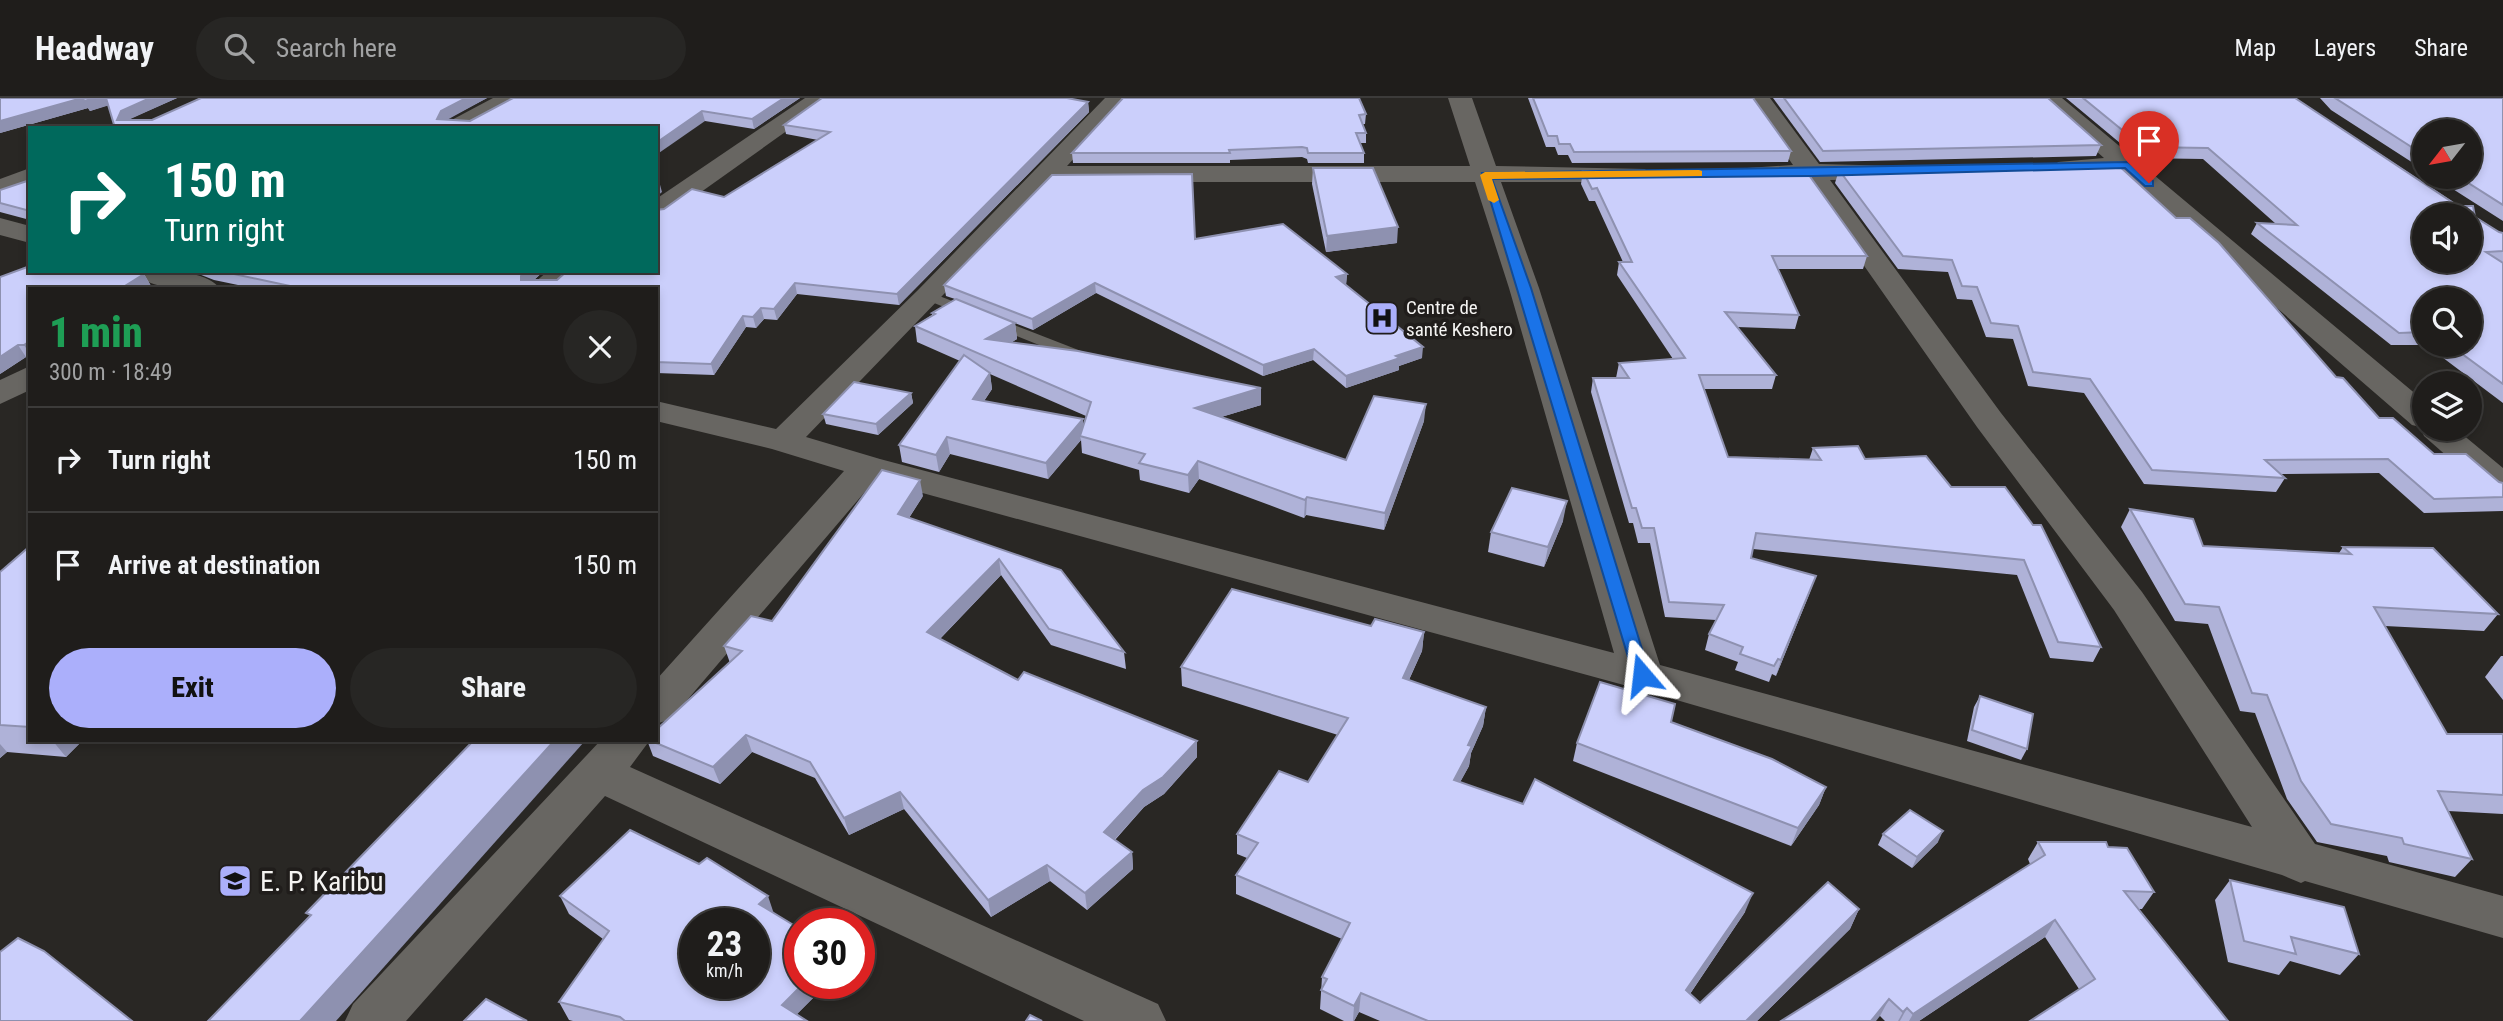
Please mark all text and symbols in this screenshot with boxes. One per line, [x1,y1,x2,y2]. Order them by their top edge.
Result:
search box [196,17,686,80]
text: Headway [35,29,154,68]
icon: search [220,29,258,67]
text: Search here [276,33,397,63]
text: Map [2235,34,2276,62]
text: Layers [2314,34,2376,62]
text: Share [2414,34,2468,62]
pin [2119,111,2179,183]
north arrow [2412,119,2482,189]
map controls [2412,119,2482,441]
icon: arrive [2130,122,2168,160]
text: 150 m [164,152,286,209]
icon: right [49,154,140,245]
button: sound [2412,203,2482,273]
text: Turn right [164,211,285,249]
button: search [2412,287,2482,357]
place label: Centre de santé Keshero [1406,296,1513,341]
hospital icon: Centre de santé Keshero [1363,299,1401,337]
text: 1 min [49,308,143,357]
button: close [563,310,637,384]
text: 300 m · 18:49 [49,359,173,386]
button: layers [2412,371,2482,441]
icon: right [49,441,87,479]
text: Turn right [108,445,210,475]
text: 150 m [573,445,637,475]
icon: arrive [49,546,87,584]
text: Arrive at destination [108,550,320,580]
text: 150 m [573,550,637,580]
position arrow [1605,638,1679,712]
button: Exit [49,648,336,728]
button: Share [350,648,637,728]
school or university icon: E. P. Karibu [216,862,254,900]
place label: E. P. Karibu [260,865,384,898]
speed limit sign: 30 [784,908,875,999]
text: 23 [707,924,742,965]
text: km/h [706,960,743,981]

